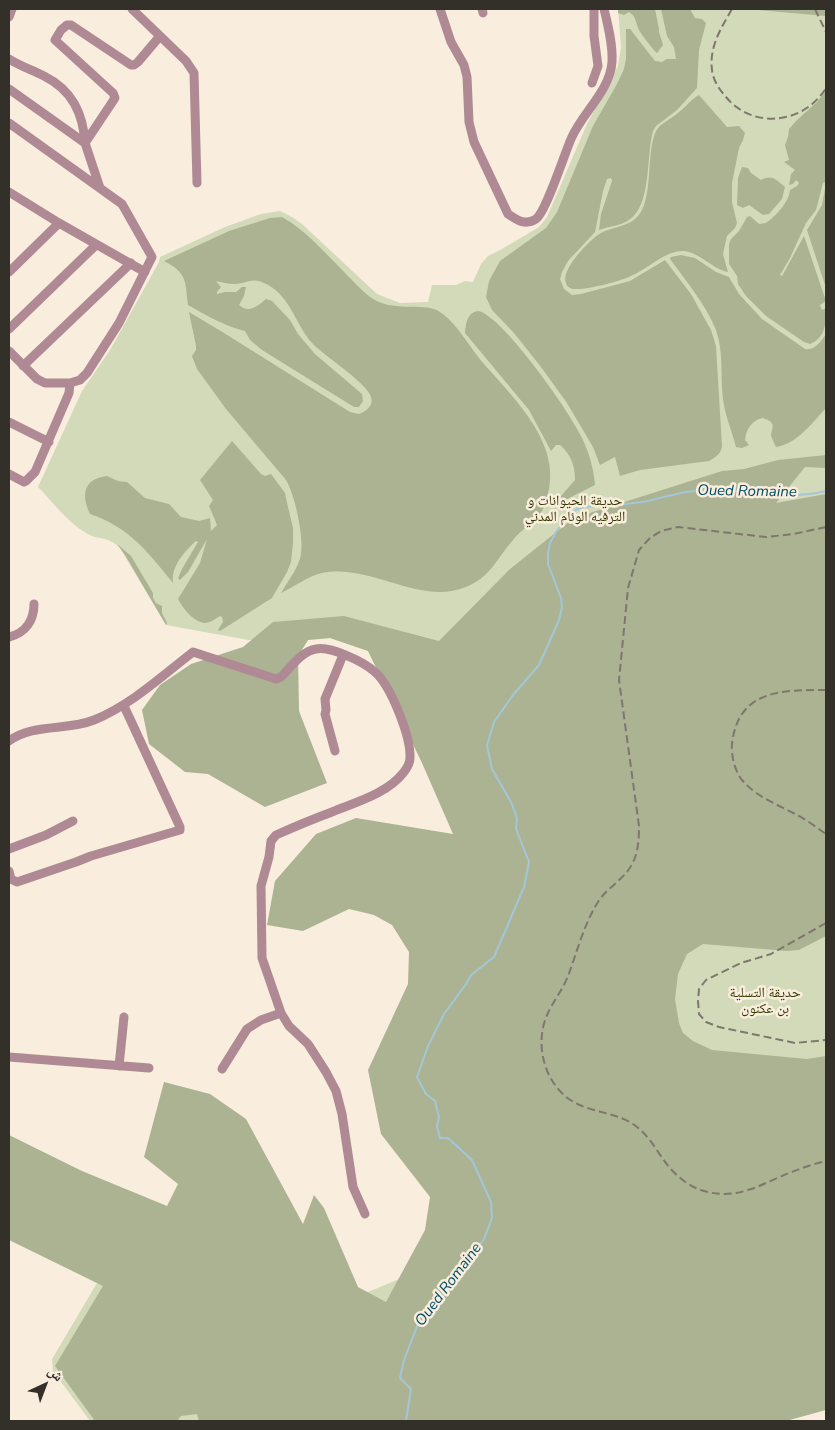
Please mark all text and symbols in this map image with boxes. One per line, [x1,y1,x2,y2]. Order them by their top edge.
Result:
water label: Oued Romaine [697,482,797,502]
park label: حديقة الحيوانات و الترفيه الوئام المدني [525,494,625,526]
park label: حديقة التسلية بن عكنون [729,986,801,1019]
water label: Oued Romaine [412,1240,486,1330]
north arrow [20,1360,70,1410]
text: ش [44,1362,67,1386]

